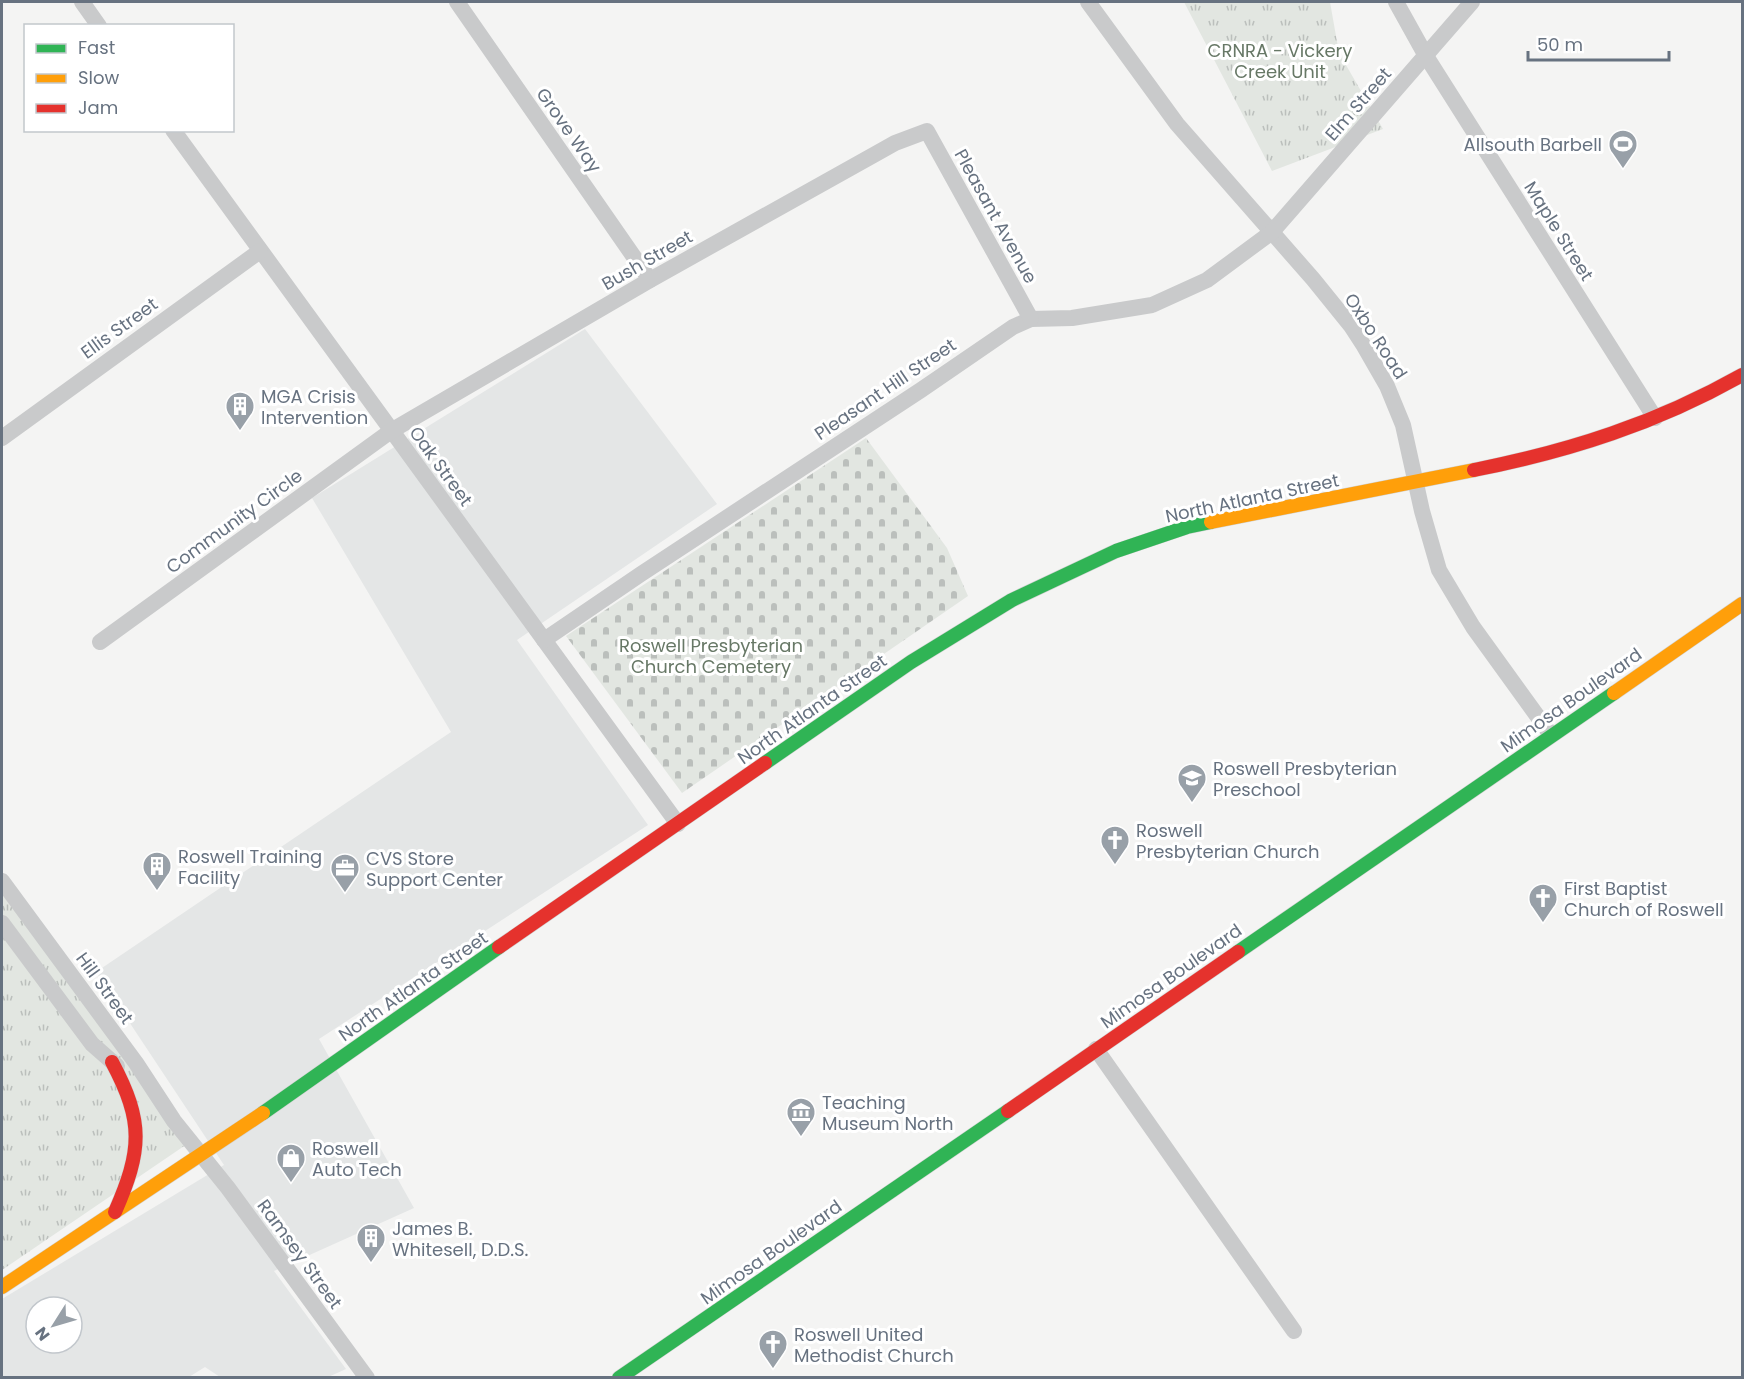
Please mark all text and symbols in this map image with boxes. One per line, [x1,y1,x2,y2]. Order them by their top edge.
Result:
legend [24,24,234,132]
scale bar [1528,24,1669,62]
text: 50 m [1537,32,1583,57]
text: Fast [78,35,115,60]
park label: CRNRA - Vickery Creek Unit [1208,38,1352,84]
street label: Elm Street [1319,62,1397,146]
text: Slow [78,65,120,90]
street label: Grove Way [531,83,607,177]
text: Jam [78,95,118,120]
sports icon: Allsouth Barbell [1607,128,1639,170]
place label: Allsouth Barbell [1464,132,1602,157]
street label: Pleasant Avenue [949,144,1043,288]
street label: Maple Street [1518,176,1600,286]
street label: Bush Street [597,224,697,296]
street label: Oxbo Road [1339,288,1413,384]
street label: Ellis Street [75,292,163,364]
street label: Pleasant Hill Street [809,332,961,446]
place label: MGA Crisis Intervention [261,384,368,430]
building icon: MGA Crisis Intervention [224,390,256,432]
street label: Oak Street [404,421,478,511]
street label: Community Circle [161,463,307,579]
street label: North Atlanta Street [1163,467,1341,529]
park label: Roswell Presbyterian Church Cemetery [619,633,803,679]
street label: Mimosa Boulevard [1495,642,1647,758]
street label: North Atlanta Street [732,648,892,770]
place label: Roswell Presbyterian Preschool [1213,756,1397,802]
school or university icon: Roswell Presbyterian Preschool [1176,762,1208,804]
place label: Roswell Presbyterian Church [1136,818,1319,864]
church icon: Roswell Presbyterian Church [1099,824,1131,866]
place label: Roswell Training Facility [178,844,322,890]
place label: CVS Store Support Center [366,846,503,892]
building icon: Roswell Training Facility [141,850,173,892]
office icon: CVS Store Support Center [329,852,361,894]
place label: First Baptist Church of Roswell [1564,876,1724,922]
church icon: First Baptist Church of Roswell [1527,882,1559,924]
street label: Mimosa Boulevard [1095,918,1247,1034]
street label: North Atlanta Street [333,925,493,1047]
street label: Hill Street [70,947,140,1029]
place label: Teaching Museum North [822,1090,953,1136]
museum icon: Teaching Museum North [785,1096,817,1138]
place label: Roswell Auto Tech [312,1136,402,1182]
shop icon: Roswell Auto Tech [275,1142,307,1184]
street label: Ramsey Street [252,1194,348,1314]
street label: Mimosa Boulevard [695,1194,847,1310]
place label: James B. Whitesell, D.D.S. [392,1216,528,1262]
building icon: James B. Whitesell, D.D.S. [355,1222,387,1264]
north arrow [24,1295,84,1355]
text: N [30,1322,55,1345]
place label: Roswell United Methodist Church [794,1322,954,1368]
church icon: Roswell United Methodist Church [757,1328,789,1370]

